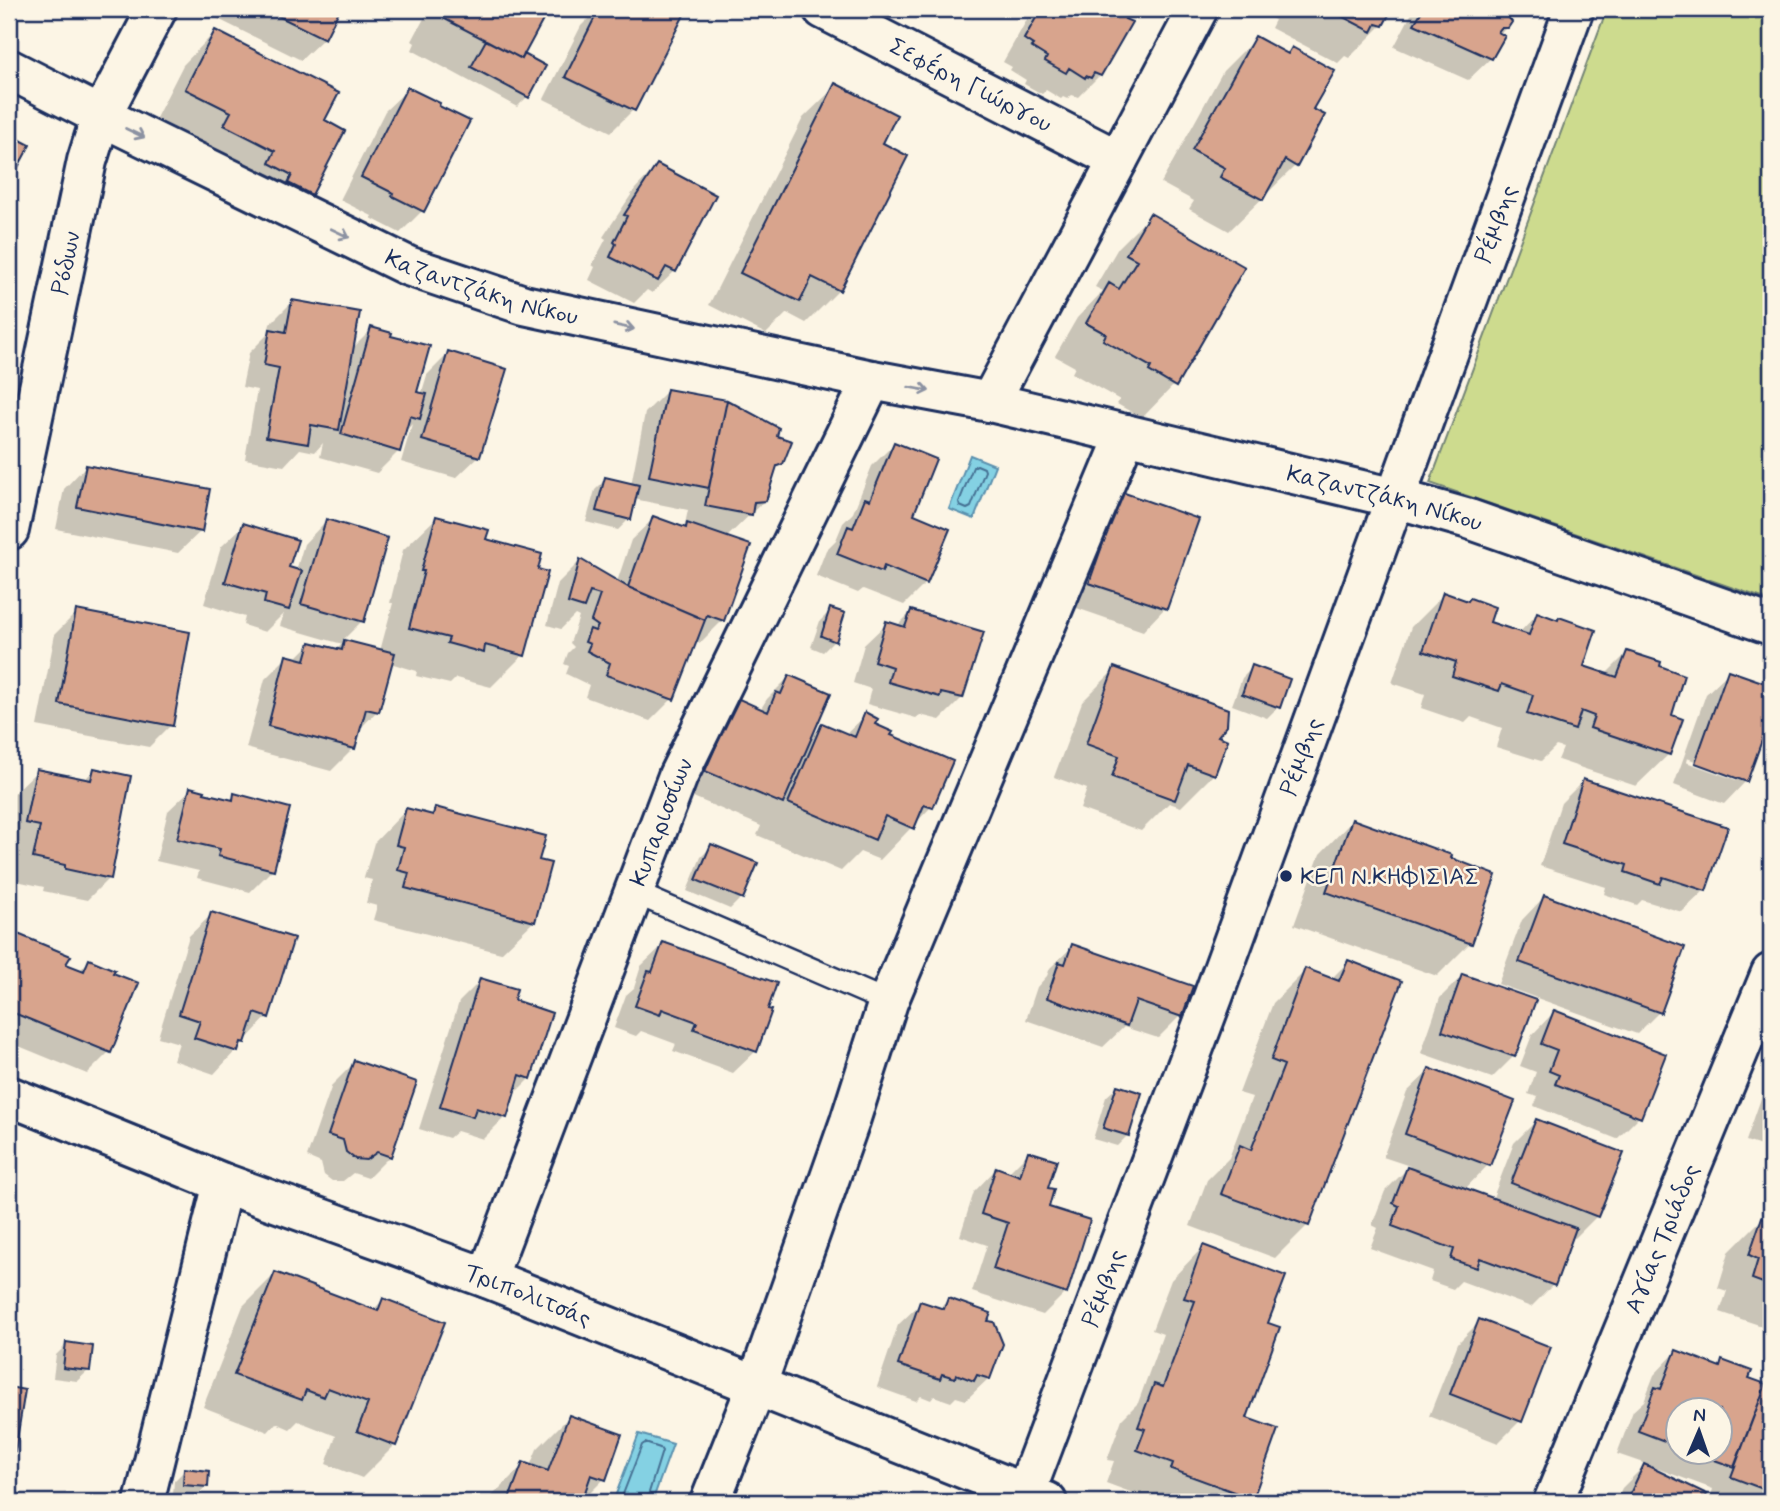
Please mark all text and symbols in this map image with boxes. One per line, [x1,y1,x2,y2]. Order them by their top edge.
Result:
street label: Σεφέρη Γιώργου [884,31,1057,141]
one-way arrow [124,126,145,140]
street label: Ρέμβης [1468,181,1525,268]
one-way arrow [329,226,350,240]
street label: Ρόδων [45,229,89,298]
street label: Καζαντζάκη Νίκου [379,243,581,333]
one-way arrow [612,320,635,334]
one-way arrow [907,382,930,396]
street label: Καζαντζάκη Νίκου [1283,459,1486,540]
street label: Ρέμβης [1274,714,1331,800]
street label: Κυπαρισσίων [623,753,701,891]
place label: ΚΕΠ Ν.ΚΗΦΙΣΙΑΣ [1300,862,1479,893]
marker: ΚΕΠ Ν.ΚΗΦΙΣΙΑΣ [1278,868,1294,884]
street label: Αγίας Τριάδος [1618,1160,1708,1318]
street label: Ρέμβης [1076,1245,1133,1332]
street label: Τριπολιτσάς [460,1257,595,1335]
north arrow [1664,1396,1734,1466]
text: N [1693,1403,1706,1428]

